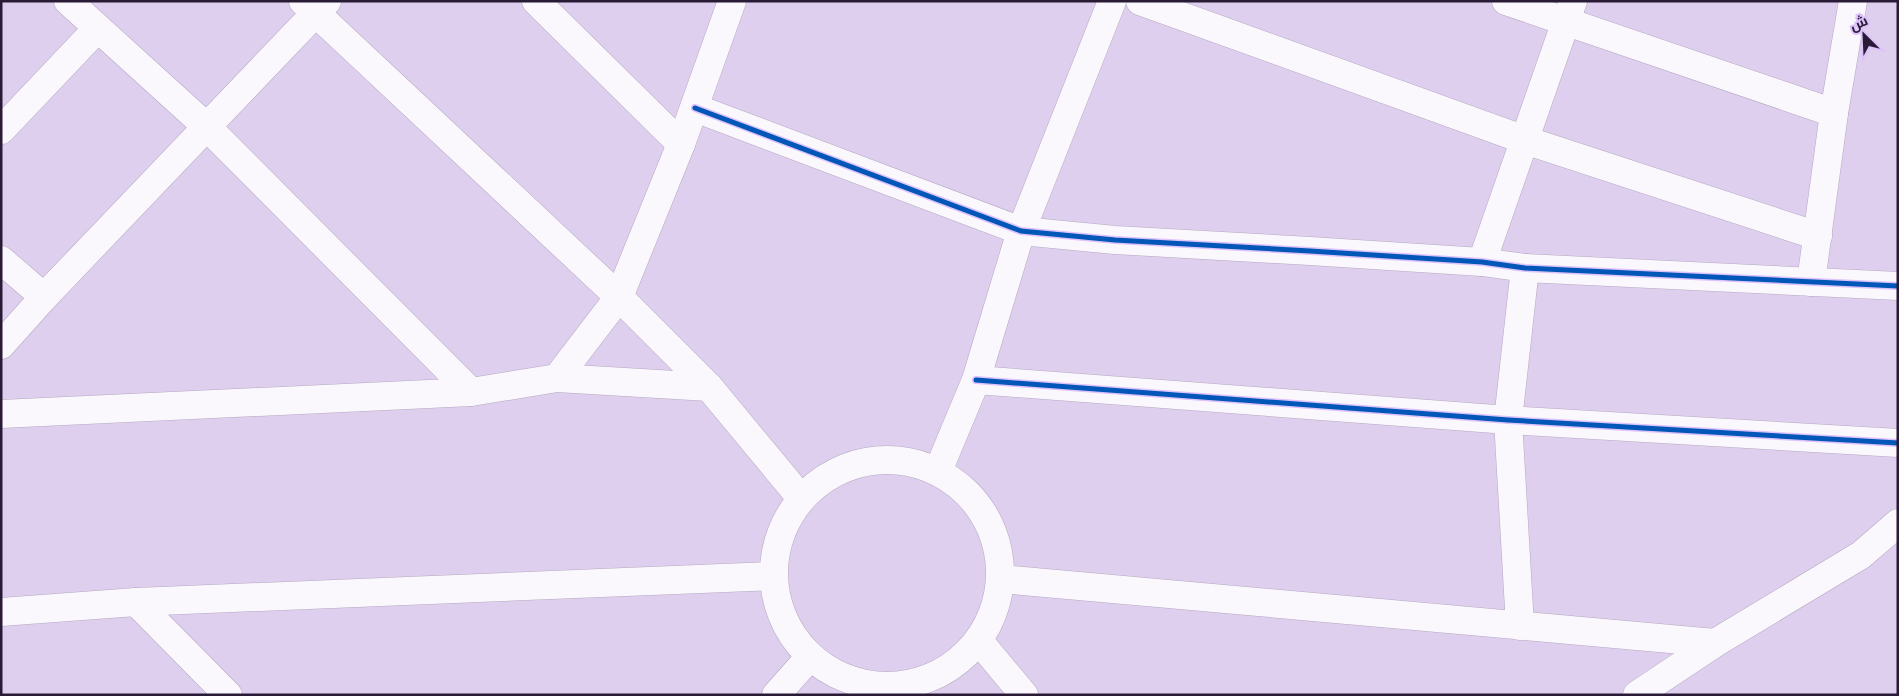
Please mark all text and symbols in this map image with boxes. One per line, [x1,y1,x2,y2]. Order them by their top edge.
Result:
north arrow [1839,10,1889,60]
text: ش [1847,12,1871,35]

